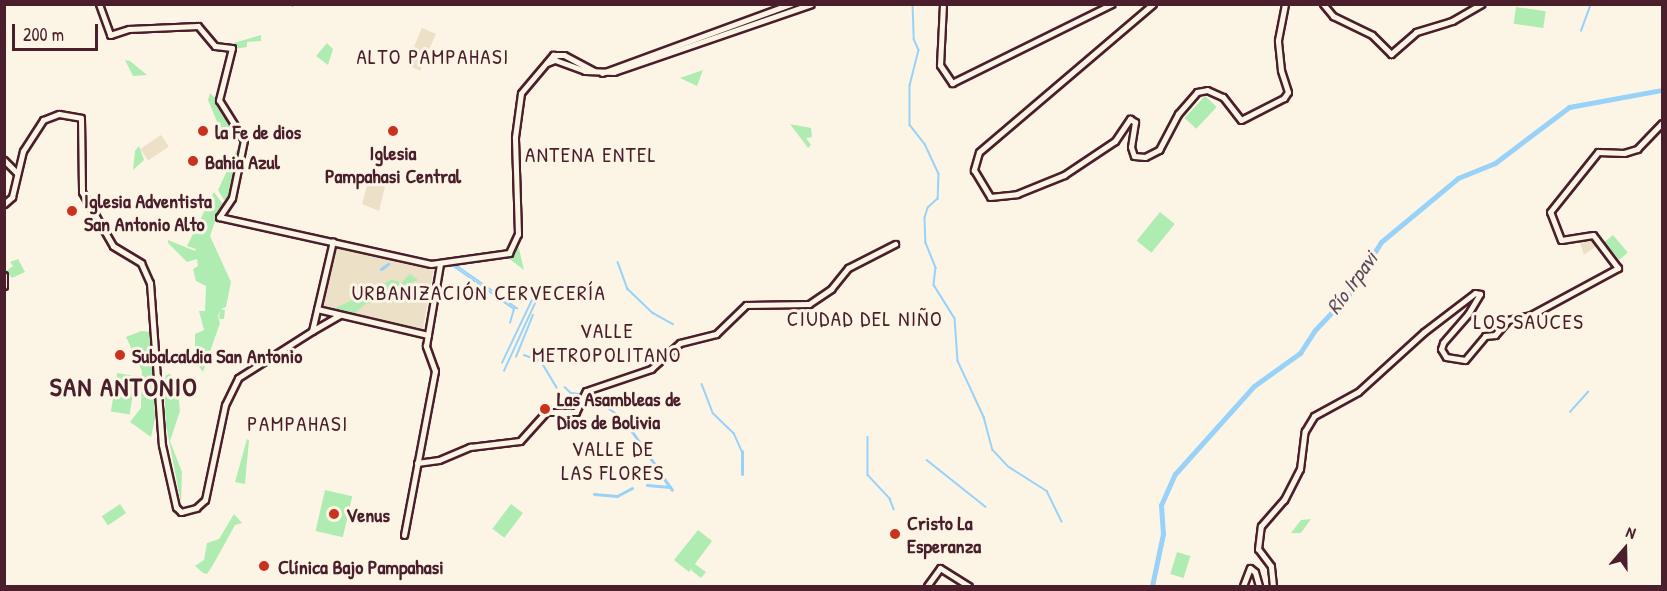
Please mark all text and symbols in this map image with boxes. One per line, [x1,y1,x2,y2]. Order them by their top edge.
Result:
scale bar [15,12,100,50]
text: 200 m [23,22,64,47]
district label: ALTO PAMPAHASI [356,44,510,70]
place label: la Fe de dios [215,119,301,143]
marker: la Fe de dios [196,124,210,138]
marker: Iglesia Pampahasi Central [386,124,400,138]
place label: Iglesia Pampahasi Central [325,140,461,187]
district label: ANTENA ENTEL [525,142,657,168]
place label: Bahia Azul [205,149,280,173]
marker: Bahia Azul [186,154,200,168]
place label: Iglesia Adventista San Antonio Alto [84,188,212,235]
marker: Iglesia Adventista San Antonio Alto [65,204,79,218]
water label: Río Irpavi [1321,247,1383,319]
district label: URBANIZACIÓN CERVECERÍA [352,280,606,306]
district label: CIUDAD DEL NIÑO [787,306,943,332]
district label: LOS SAUCES [1474,309,1584,335]
district label: VALLE METROPOLITANO [532,318,682,368]
place label: Subalcaldia San Antonio [132,343,302,367]
marker: Subalcaldia San Antonio [113,348,127,362]
district label: SAN ANTONIO [50,371,198,403]
place label: Las Asambleas de Dios de Bolivia [557,386,681,433]
marker: Las Asambleas de Dios de Bolivia [538,402,552,416]
district label: PAMPAHASI [247,411,349,437]
district label: VALLE DE LAS FLORES [561,436,665,486]
place label: Venus [346,502,390,526]
marker: Venus [327,507,341,521]
place label: Cristo La Esperanza [907,510,981,557]
north arrow [1595,519,1655,579]
text: N [1623,520,1639,544]
marker: Cristo La Esperanza [888,527,902,541]
place label: Clínica Bajo Pampahasi [278,554,444,578]
marker: Clínica Bajo Pampahasi [255,557,273,575]

